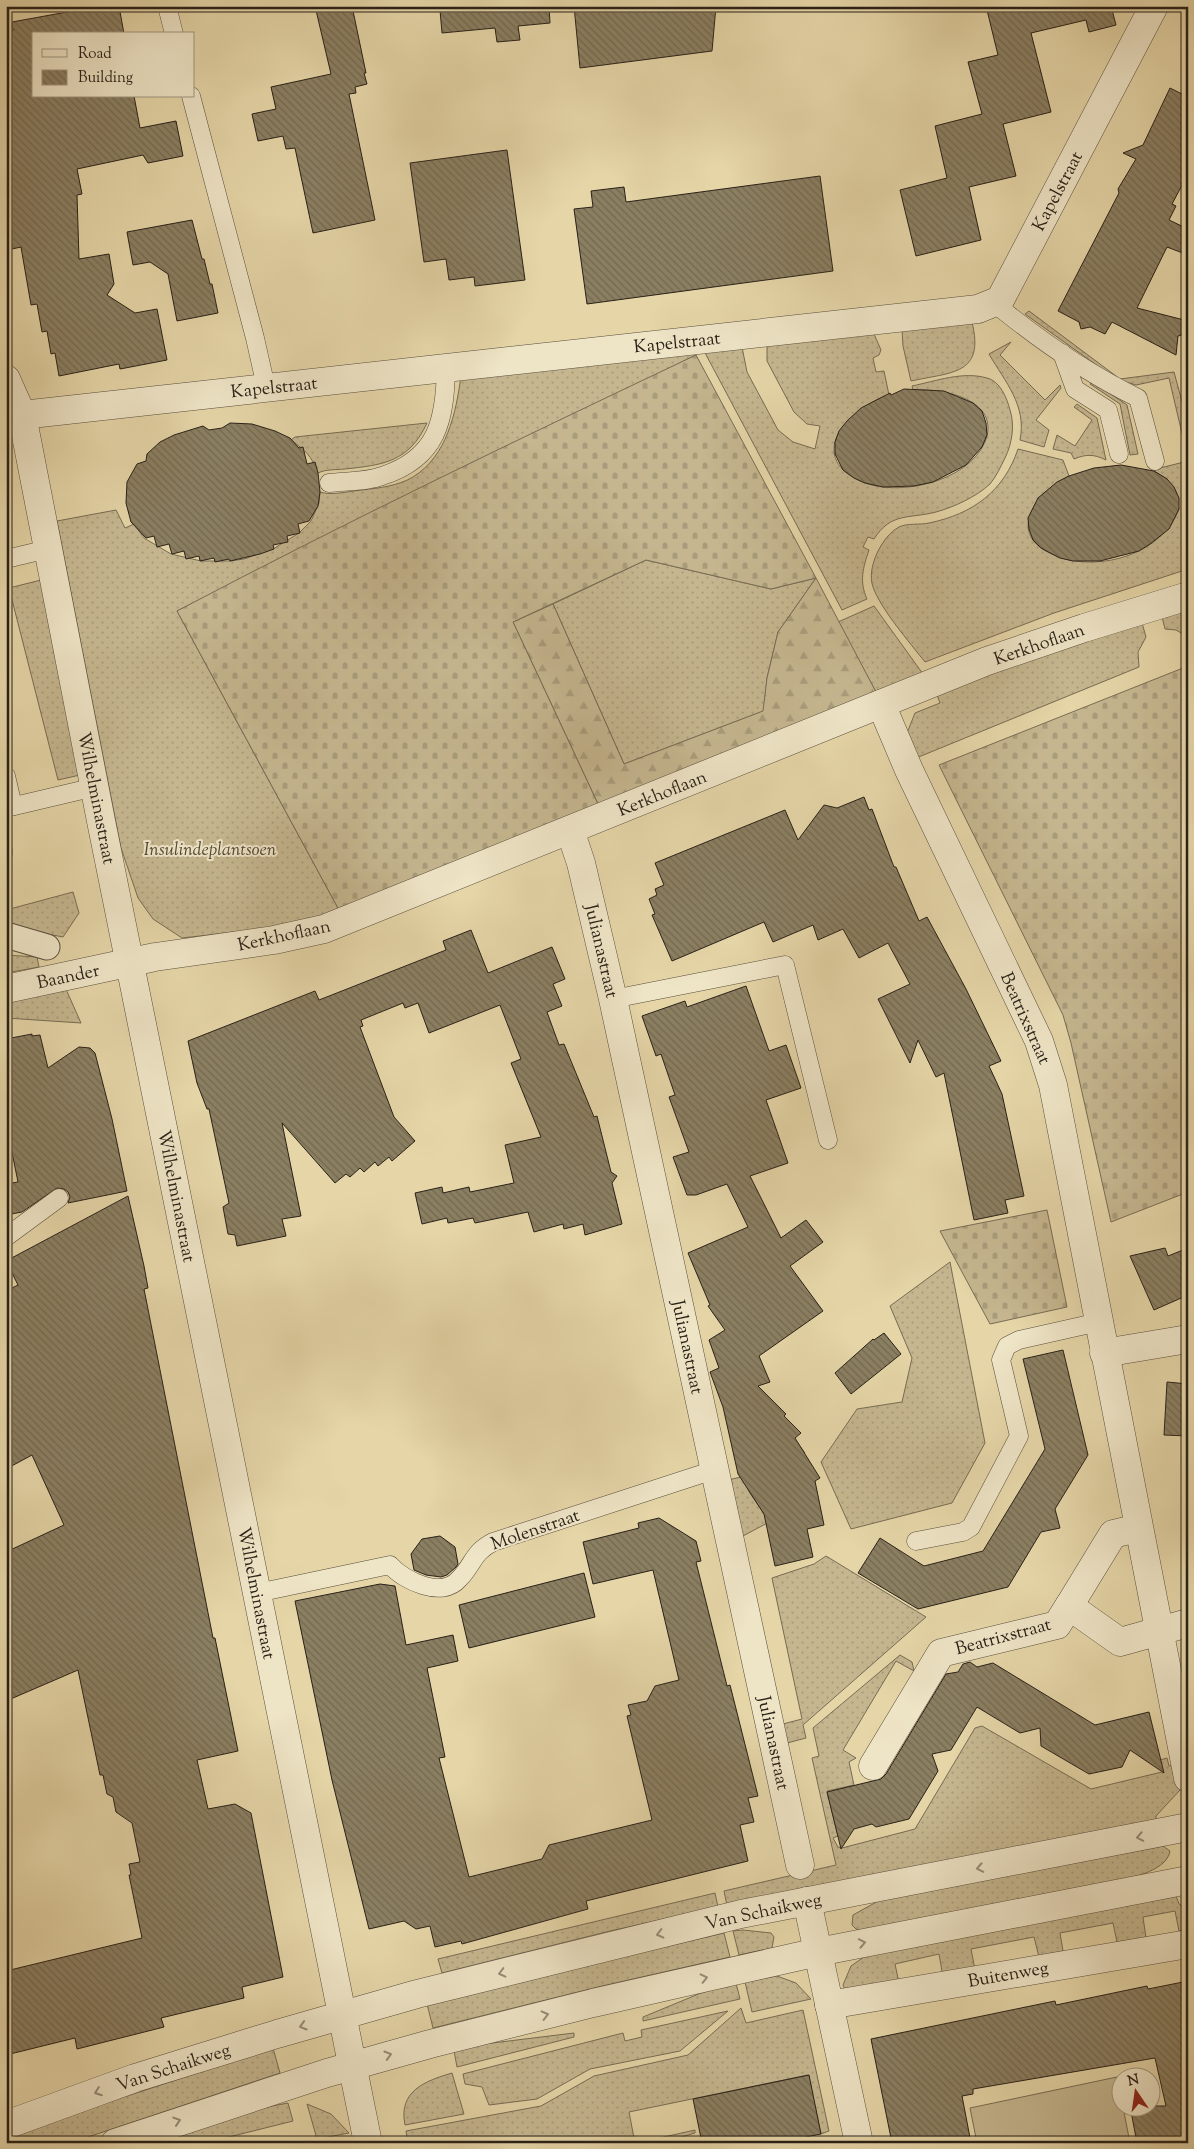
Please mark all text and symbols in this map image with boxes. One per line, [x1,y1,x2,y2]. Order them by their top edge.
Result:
legend [32,32,195,98]
text: Road [78,44,112,65]
text: Building [78,68,133,89]
street label: Kapelstraat [1027,147,1091,236]
street label: Kapelstraat [633,327,722,361]
street label: Kapelstraat [230,372,319,406]
street label: Kerkhoflaan [991,618,1089,674]
street label: Wilhelminastraat [69,730,121,867]
street label: Kerkhoflaan [614,765,712,825]
park label: Insulindeplantsoen [144,838,277,864]
street label: Julianastraat [576,901,623,1001]
street label: Kerkhoflaan [236,914,334,959]
street label: Baander [35,959,102,997]
street label: Beatrixstraat [992,969,1056,1069]
street label: Wilhelminastraat [149,1128,201,1265]
street label: Julianastraat [663,1297,709,1397]
street label: Molenstraat [488,1504,584,1558]
street label: Wilhelminastraat [229,1525,281,1662]
street label: Beatrixstraat [953,1613,1054,1663]
street label: Julianastraat [749,1693,795,1793]
one-way arrow [1135,1831,1144,1841]
one-way arrow [976,1862,985,1872]
street label: Van Schaikweg [703,1888,824,1938]
one-way arrow [655,1928,664,1939]
one-way arrow [858,1939,867,1949]
street label: Buitenweg [966,1956,1051,1996]
one-way arrow [498,1967,507,1978]
one-way arrow [699,1973,708,1984]
one-way arrow [541,2010,550,2021]
one-way arrow [299,2021,307,2031]
street label: Van Schaikweg [113,2038,234,2100]
one-way arrow [384,2051,392,2061]
north arrow [1112,2066,1162,2116]
text: N [1126,2070,1141,2092]
one-way arrow [94,2086,103,2096]
one-way arrow [173,2117,181,2127]

